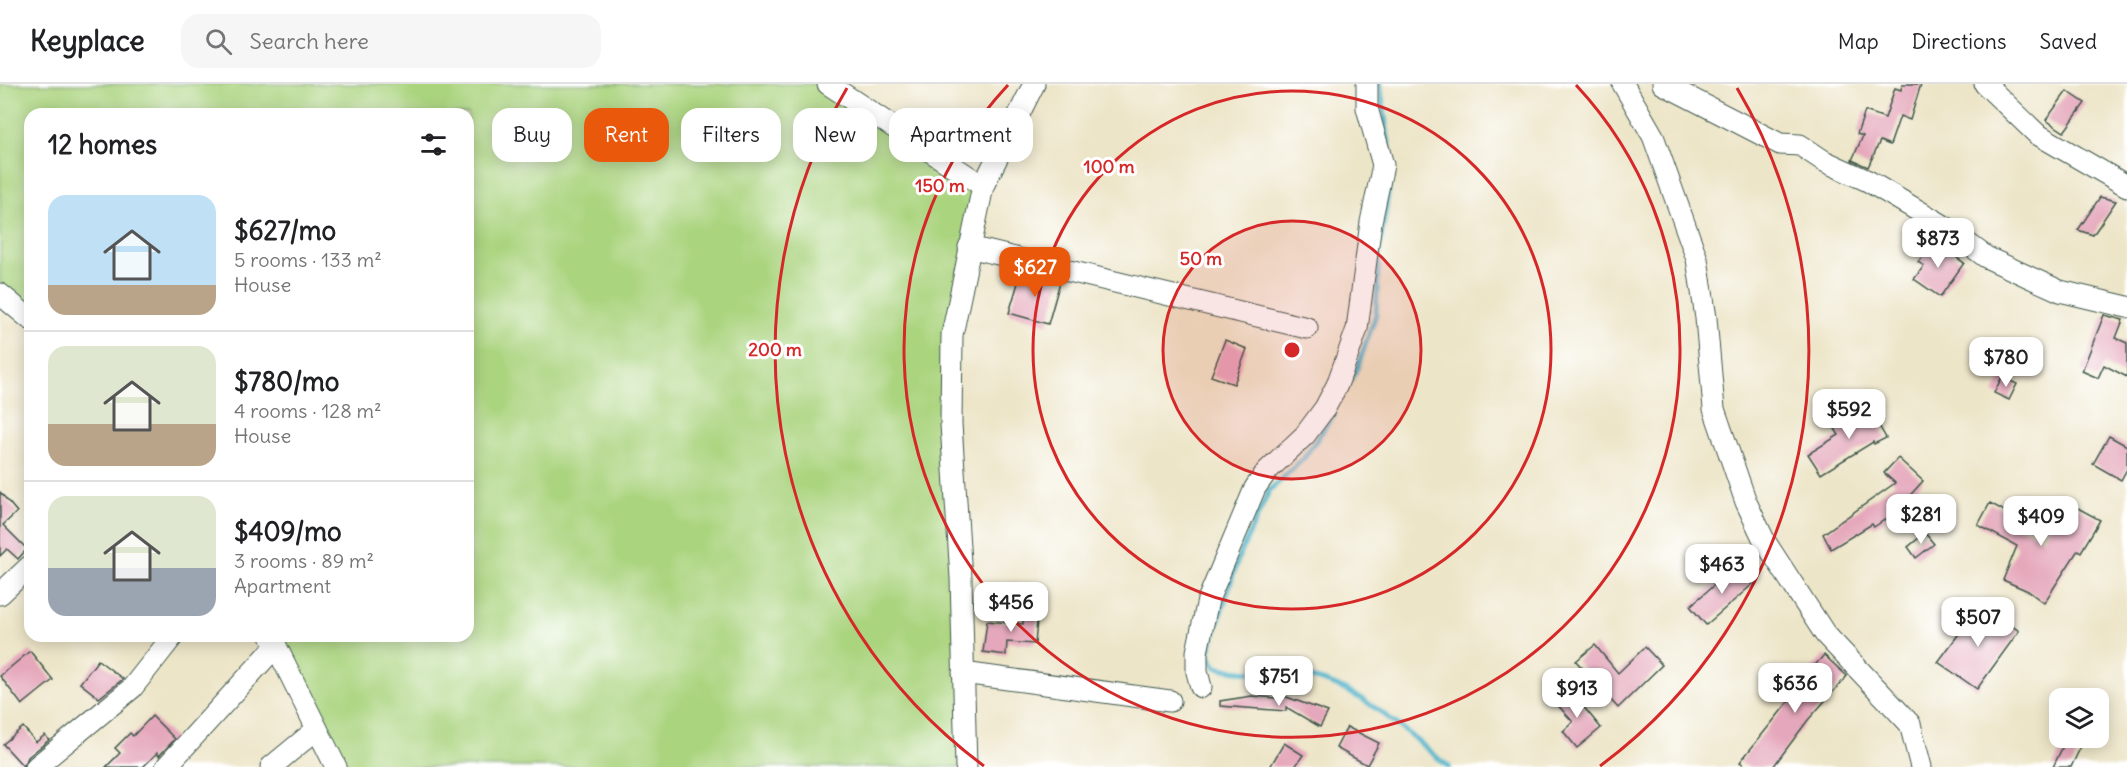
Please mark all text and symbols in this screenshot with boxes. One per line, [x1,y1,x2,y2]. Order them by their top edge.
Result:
search box [181,14,601,68]
text: Keyplace [30,23,145,59]
icon: search [202,25,235,58]
text: Search here [250,27,369,55]
text: Map [1838,28,1879,55]
text: Directions [1912,28,2006,55]
text: Saved [2039,28,2097,55]
chip: Buy [492,108,572,162]
chip: Rent [584,108,669,162]
chip: Filters [681,108,781,162]
chip: New [793,108,877,162]
chip: Apartment [889,108,1033,162]
text: 12 homes [48,128,157,161]
icon: filters [417,128,450,161]
text: 100 m [1084,155,1135,178]
text: 150 m [915,174,965,197]
text: $627/mo [234,214,336,247]
pin: $873 [1902,218,1974,269]
icon: home [96,219,168,291]
text: $873 [1916,225,1960,250]
text: 5 rooms · 133 m² [234,247,382,272]
pin: $627 [999,247,1071,298]
text: 50 m [1180,247,1222,270]
text: $627 [1013,254,1057,279]
text: House [234,272,291,297]
pin: $780 [1970,337,2042,388]
text: 200 m [748,338,802,361]
centre of rings [1282,340,1302,360]
text: $780 [1983,344,2029,369]
text: $780/mo [234,365,339,398]
icon: home [96,370,168,442]
pin: $592 [1813,389,1885,440]
text: $592 [1826,396,1872,421]
text: 4 rooms · 128 m² [234,398,382,423]
text: House [234,423,291,448]
pin: $281 [1885,494,1957,545]
pin: $409 [2005,496,2077,547]
text: $281 [1900,501,1942,526]
text: $409 [2017,503,2065,528]
text: $409/mo [234,515,342,548]
icon: home [96,520,168,592]
pin: $463 [1686,544,1758,595]
text: 3 rooms · 89 m² [234,548,374,573]
text: $463 [1699,551,1745,576]
text: Apartment [234,573,331,598]
pin: $456 [975,582,1047,633]
text: $456 [988,589,1034,614]
pin: $507 [1942,597,2014,648]
text: $507 [1955,604,2001,629]
pin: $751 [1243,656,1315,707]
text: $751 [1259,663,1299,688]
pin: $636 [1759,663,1831,714]
pin: $913 [1541,668,1613,719]
text: $636 [1772,670,1818,695]
text: $913 [1556,675,1598,700]
map controls [2049,688,2109,748]
button: layers [2049,688,2109,748]

